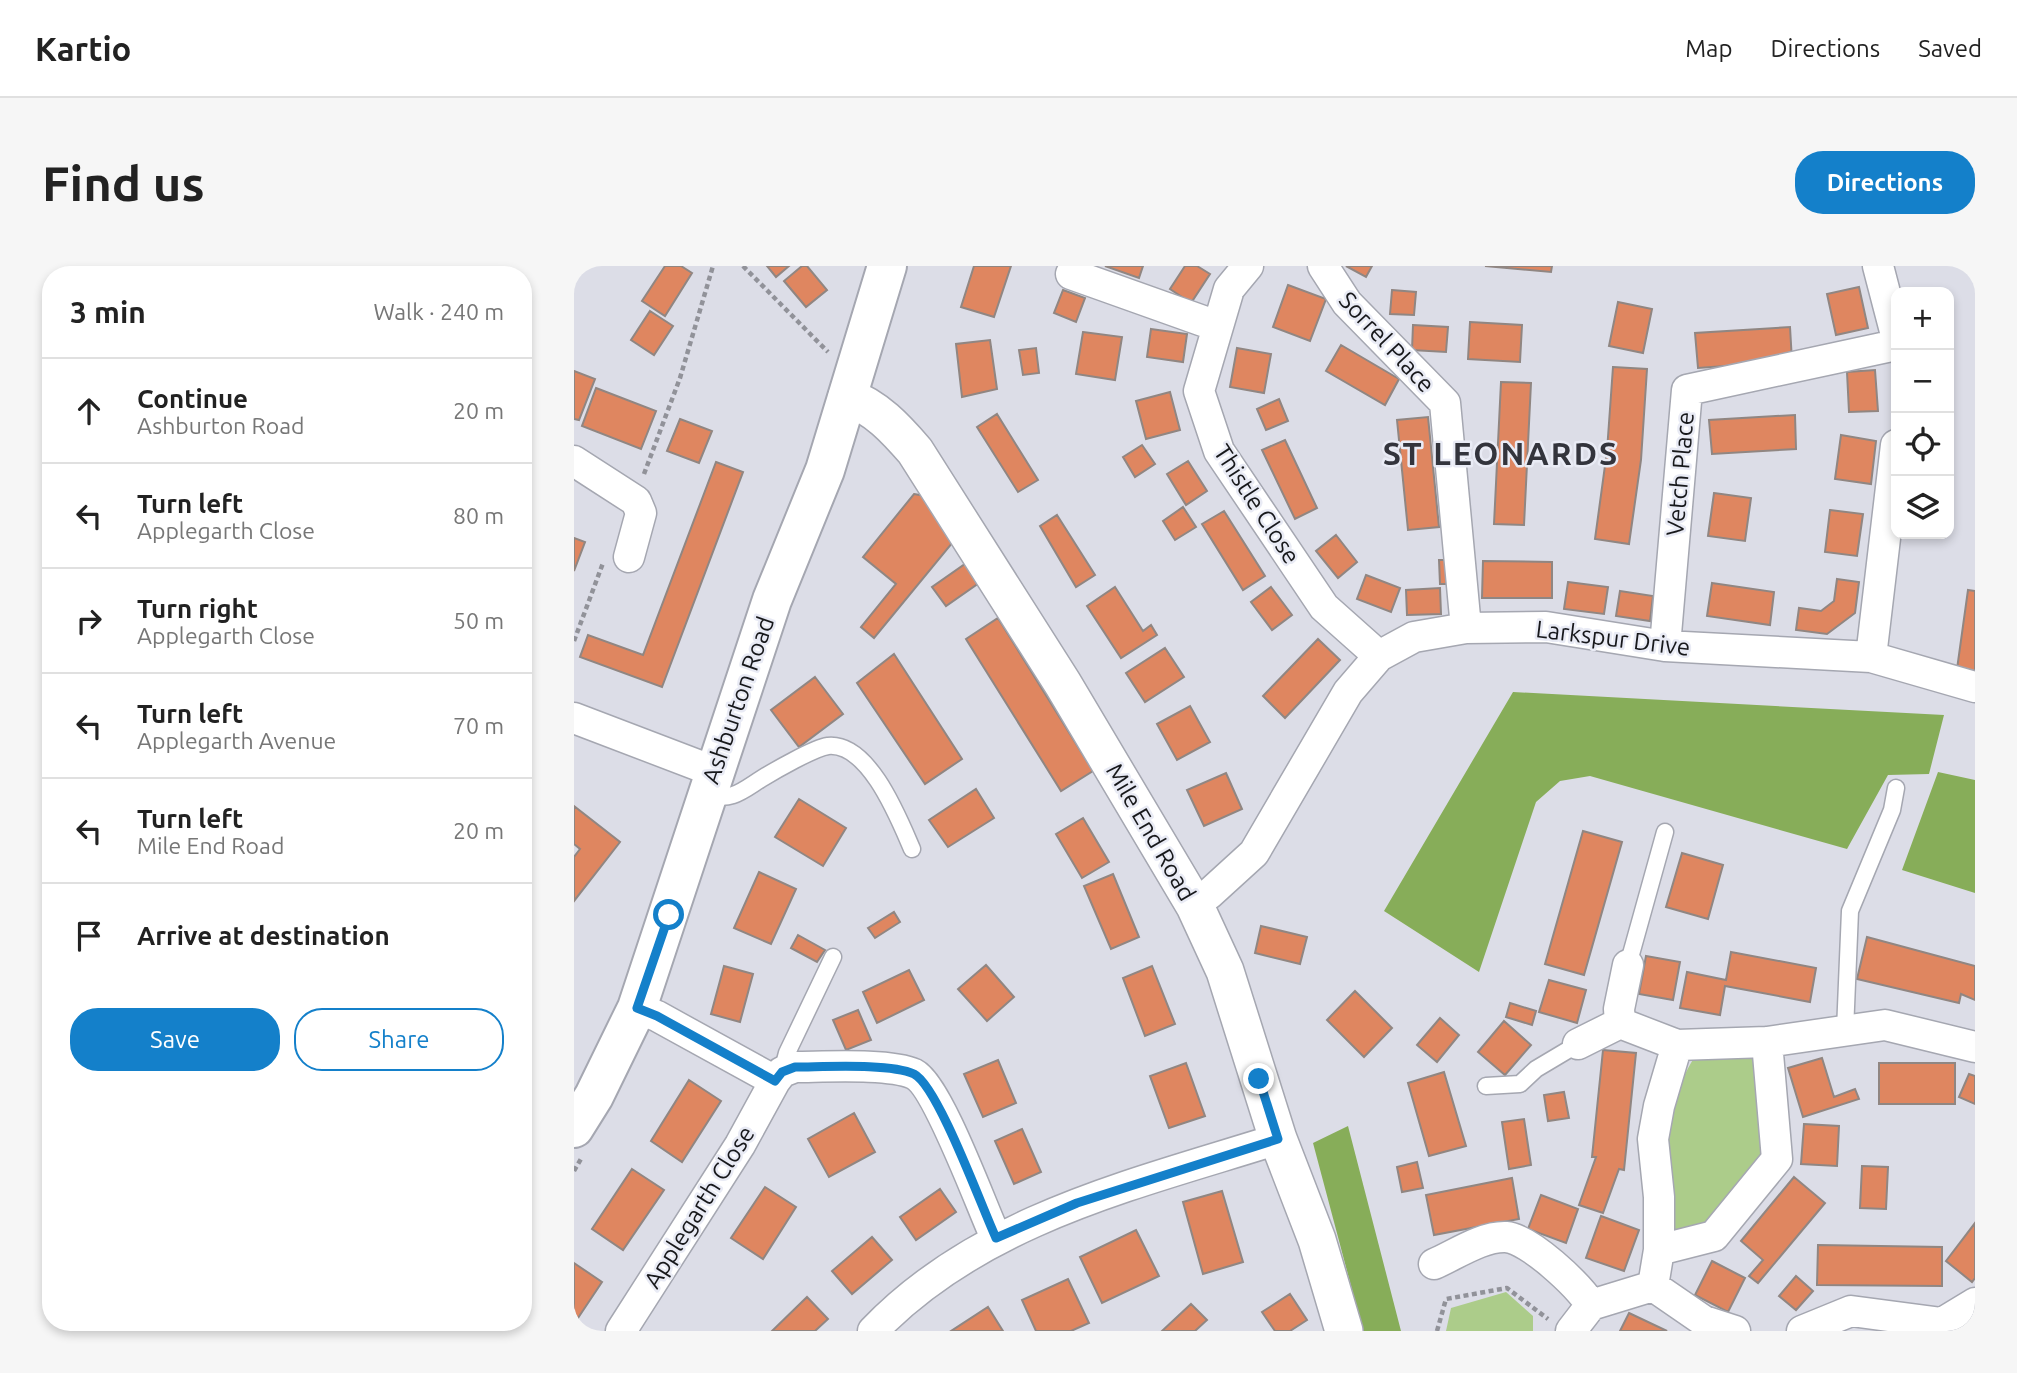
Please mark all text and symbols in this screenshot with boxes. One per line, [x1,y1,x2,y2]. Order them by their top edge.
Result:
text: Kartio [35,30,131,67]
text: Map [1685,35,1732,62]
text: Directions [1770,35,1880,62]
text: Saved [1918,35,1982,62]
button: Directions [1795,151,1975,214]
text: Find us [42,155,205,210]
street label: Sorrel Place [1334,286,1440,398]
map controls [1891,287,1954,539]
button: + [1891,287,1954,350]
text: 3 min [70,295,146,329]
text: Walk · 240 m [373,299,504,324]
button: − [1891,350,1954,413]
text: Continue [137,384,248,413]
icon: ahead [70,392,108,430]
text: 20 m [453,398,504,423]
street label: Vetch Place [1661,411,1699,537]
text: Ashburton Road [137,413,305,438]
button: locate [1891,413,1954,476]
district label: ST LEONARDS [1383,435,1619,471]
street label: Thistle Close [1209,439,1305,569]
button: layers [1891,476,1954,539]
text: Turn left [137,489,243,518]
icon: left [70,497,108,535]
text: 80 m [453,503,504,528]
text: Applegarth Close [137,518,315,543]
text: Turn right [137,594,258,623]
icon: right [70,602,108,640]
text: 50 m [453,608,504,633]
street label: Ashburton Road [697,613,779,787]
street label: Larkspur Drive [1534,615,1692,661]
text: Applegarth Close [137,623,315,648]
text: Turn left [137,699,243,728]
icon: left [70,707,108,745]
text: 70 m [453,713,504,738]
text: Applegarth Avenue [137,728,336,753]
street label: Mile End Road [1101,759,1201,905]
text: Turn left [137,804,243,833]
icon: left [70,812,108,850]
text: 20 m [453,818,504,843]
text: Mile End Road [137,833,284,858]
route start [653,899,684,930]
icon: arrive [70,917,108,955]
text: Arrive at destination [137,921,390,950]
button: Save [70,1008,280,1071]
button: Share [294,1008,504,1071]
route end [1243,1063,1274,1094]
street label: Applegarth Close [638,1121,760,1293]

